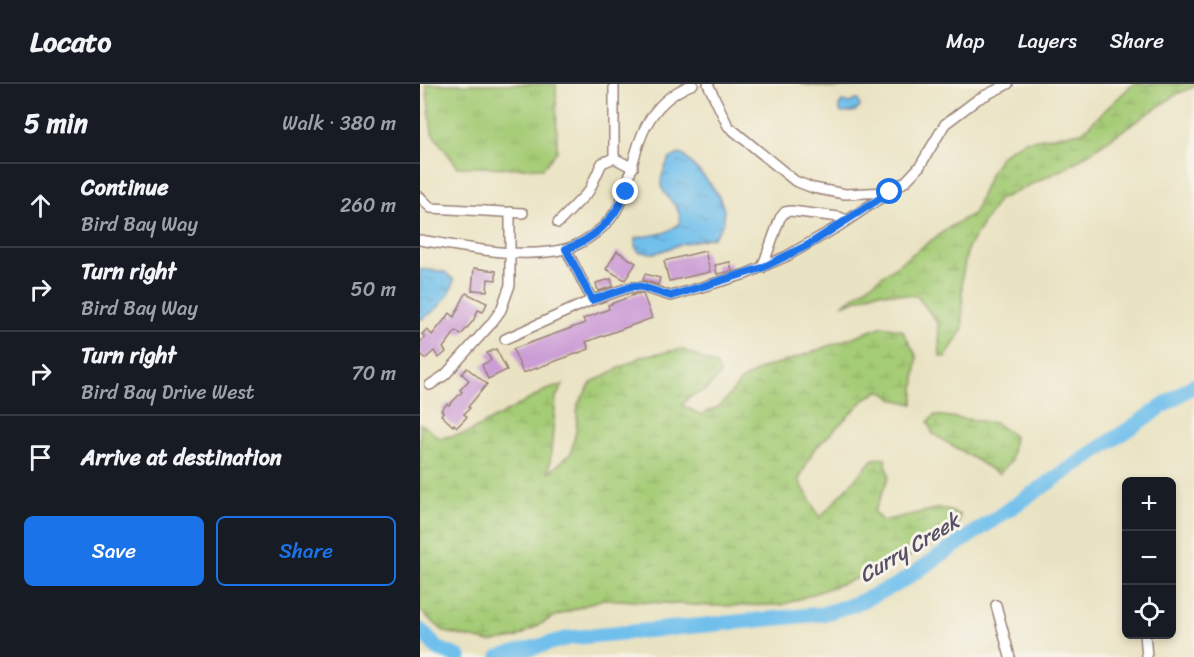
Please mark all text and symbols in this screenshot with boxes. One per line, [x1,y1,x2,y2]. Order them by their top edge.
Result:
text: Locato [30,17,111,66]
text: Map [946,22,985,60]
text: Layers [1018,22,1077,60]
text: Share [1110,22,1164,60]
text: 5 min [24,100,88,146]
text: Walk · 380 m [282,106,396,141]
text: Continue [81,168,169,207]
route end [612,178,638,204]
route start [876,178,902,204]
text: 260 m [340,188,396,223]
icon: ahead [24,189,57,222]
text: Bird Bay Way [81,207,198,242]
text: Turn right [81,252,176,291]
text: 50 m [351,272,396,307]
icon: right [24,273,57,306]
text: Bird Bay Way [81,291,198,326]
text: Turn right [81,336,176,375]
text: 70 m [351,356,396,391]
icon: right [24,357,57,390]
text: Bird Bay Drive West [81,375,254,410]
text: Arrive at destination [81,438,282,477]
icon: arrive [24,441,57,474]
map controls [1122,477,1176,639]
button: + [1122,477,1176,531]
water label: Curry Creek [851,501,969,593]
button: Save [24,516,204,586]
button: Share [216,516,396,586]
button: − [1122,531,1176,585]
button: locate [1122,585,1176,639]

